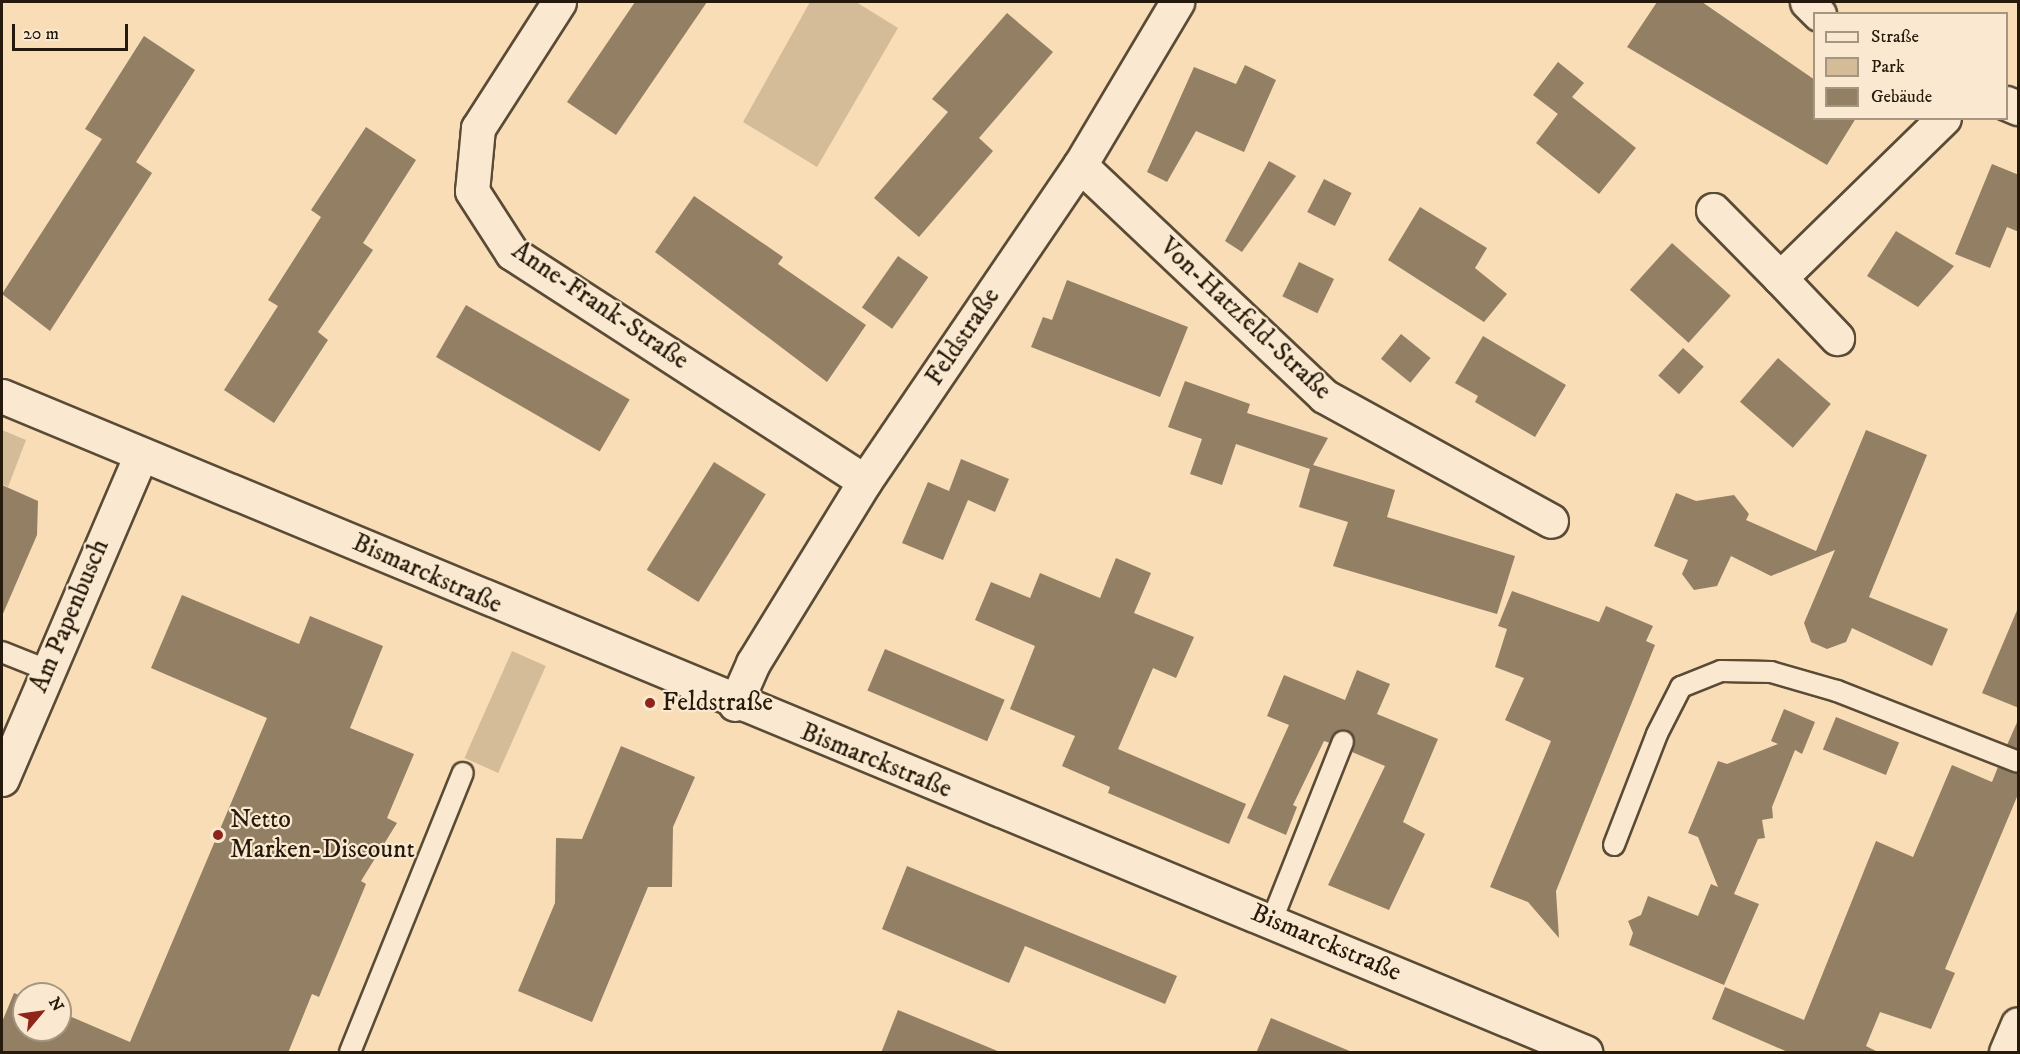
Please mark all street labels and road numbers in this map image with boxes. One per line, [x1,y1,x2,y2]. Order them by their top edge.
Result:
street label: Von-Hatzfeld-Straße [1153,231,1337,407]
street label: Anne-Frank-Straße [506,235,694,377]
street label: Feldstraße [919,282,1007,392]
street label: Bismarckstraße [347,527,507,621]
street label: Am Papenbusch [24,535,116,697]
street label: Bismarckstraße [796,717,956,805]
street label: Bismarckstraße [1246,897,1406,989]

